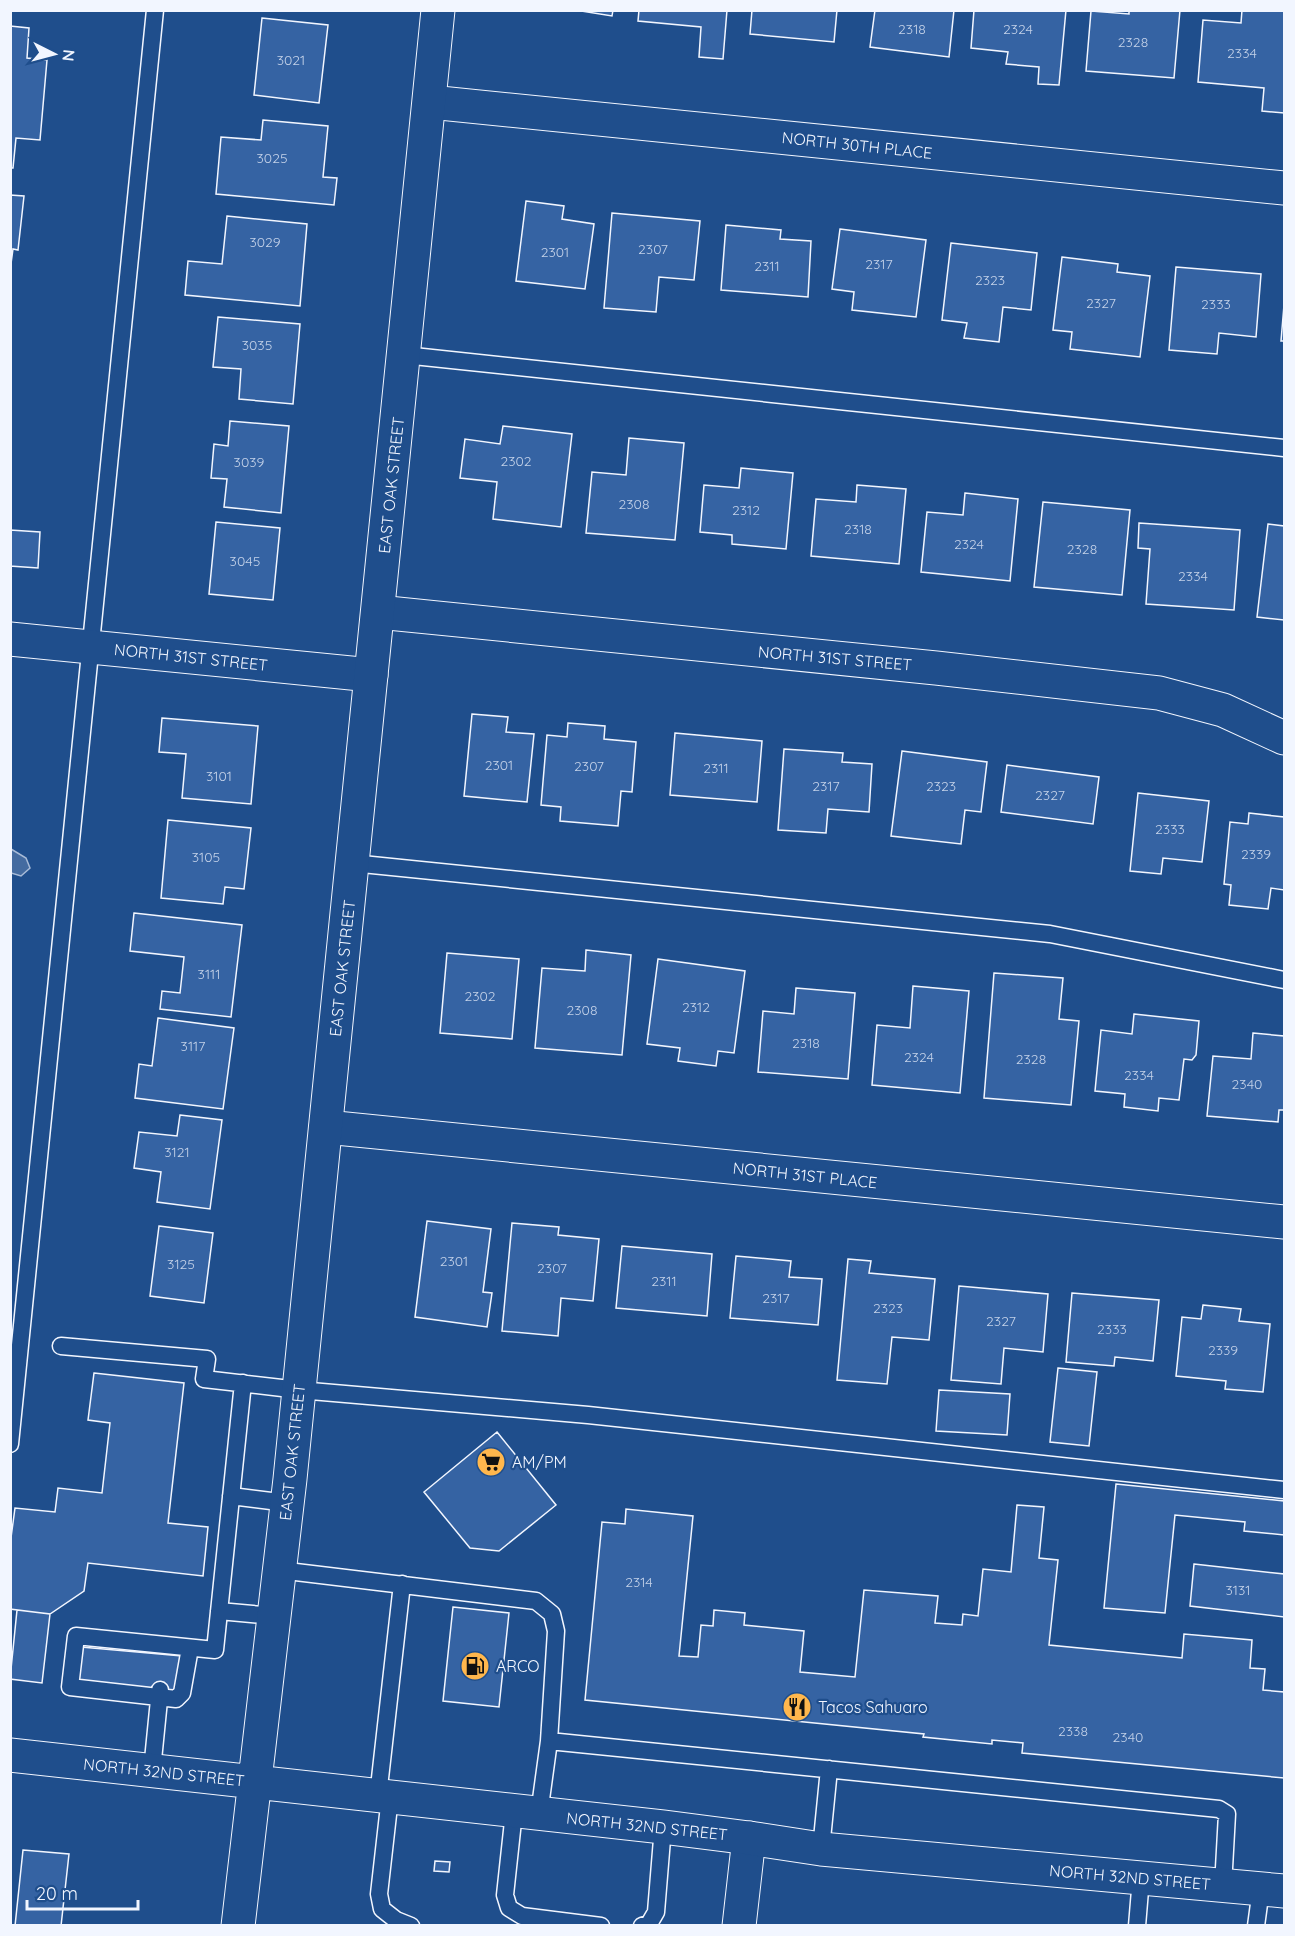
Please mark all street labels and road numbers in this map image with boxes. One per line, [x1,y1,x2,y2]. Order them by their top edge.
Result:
street label: NORTH 30TH PLACE [781,127,933,163]
street label: EAST OAK STREET [374,415,408,554]
street label: NORTH 31ST STREET [113,639,269,675]
street label: NORTH 31ST STREET [757,641,913,675]
street label: EAST OAK STREET [325,898,359,1037]
street label: NORTH 31ST PLACE [732,1157,878,1193]
street label: EAST OAK STREET [275,1382,309,1521]
street label: NORTH 32ND STREET [82,1754,246,1790]
street label: NORTH 32ND STREET [565,1808,729,1844]
street label: NORTH 32ND STREET [1048,1860,1212,1894]

